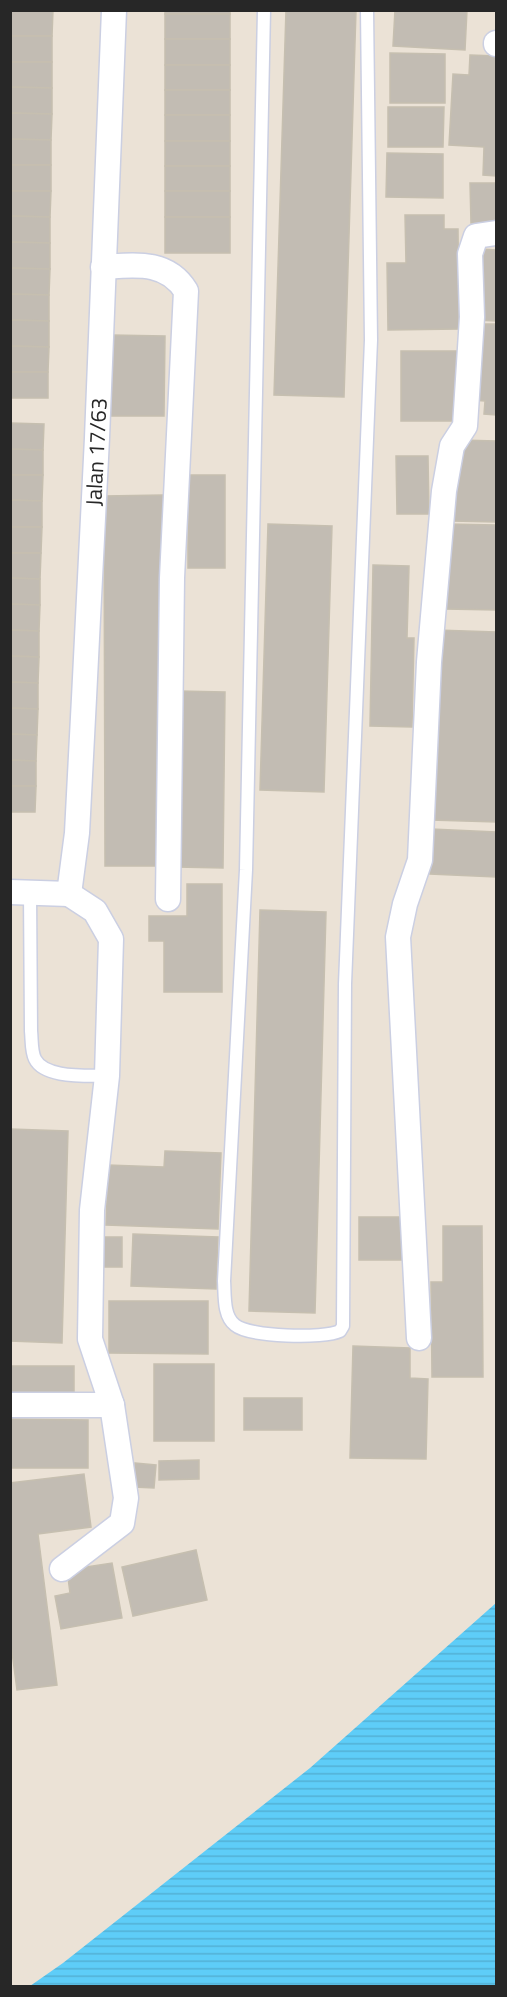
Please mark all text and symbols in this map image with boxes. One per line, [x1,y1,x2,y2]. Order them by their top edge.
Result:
street label: Jalan 17/63 [76,397,116,507]

